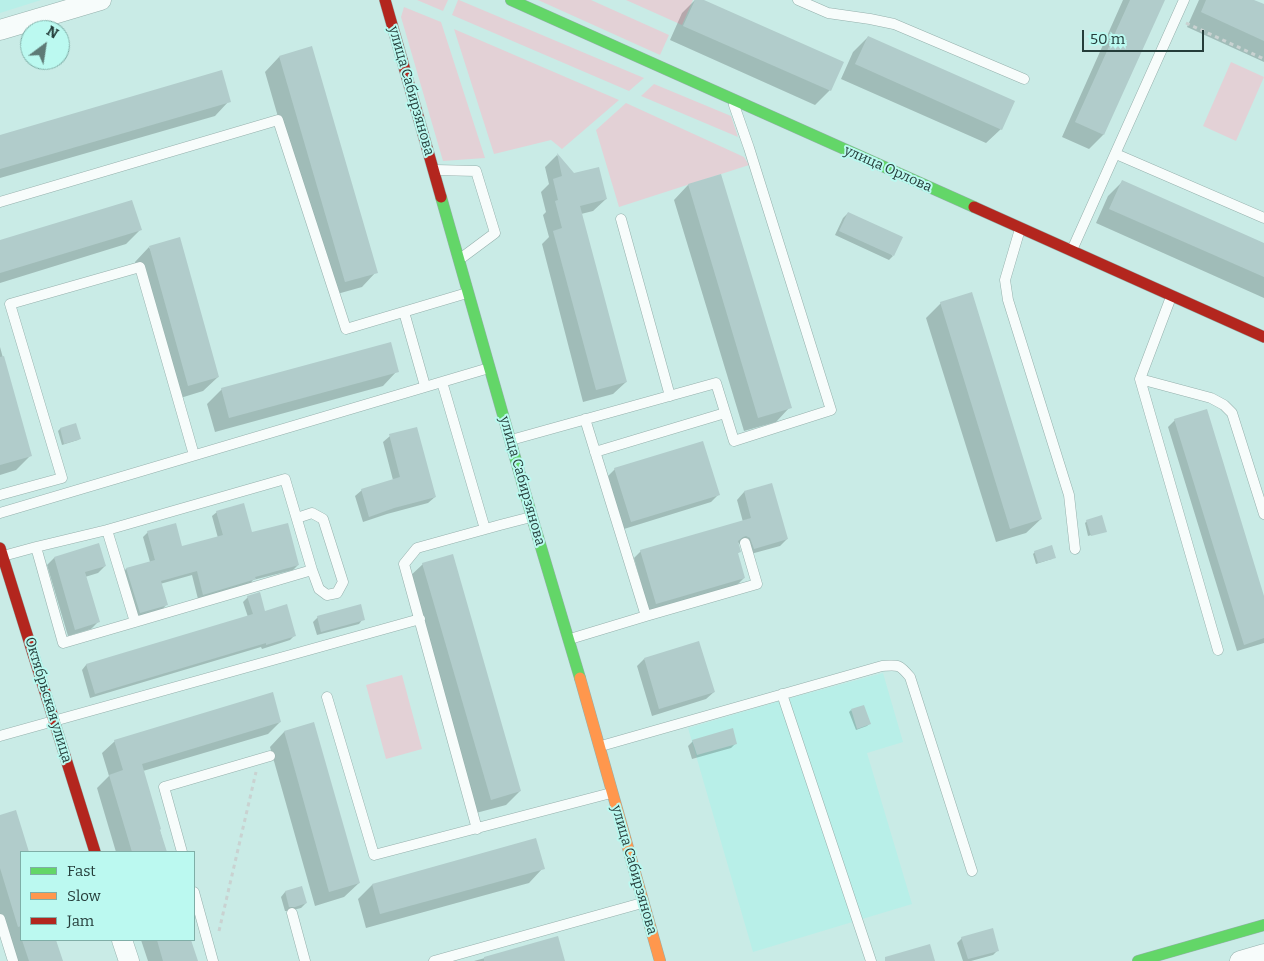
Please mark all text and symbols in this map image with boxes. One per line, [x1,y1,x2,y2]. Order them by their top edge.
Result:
north arrow [20,20,70,70]
scale bar [1084,20,1206,52]
text: N [43,23,61,43]
street label: улица Сабирзянова [385,24,437,158]
text: 50 m [1090,30,1125,48]
street label: улица Орлова [841,142,935,196]
street label: улица Сабирзянова [496,414,548,548]
street label: Октябрьская улица [21,635,75,765]
street label: улица Сабирзянова [608,803,660,937]
legend [20,851,195,941]
text: Fast [67,862,96,880]
text: Slow [67,887,101,905]
text: Jam [67,912,94,930]

